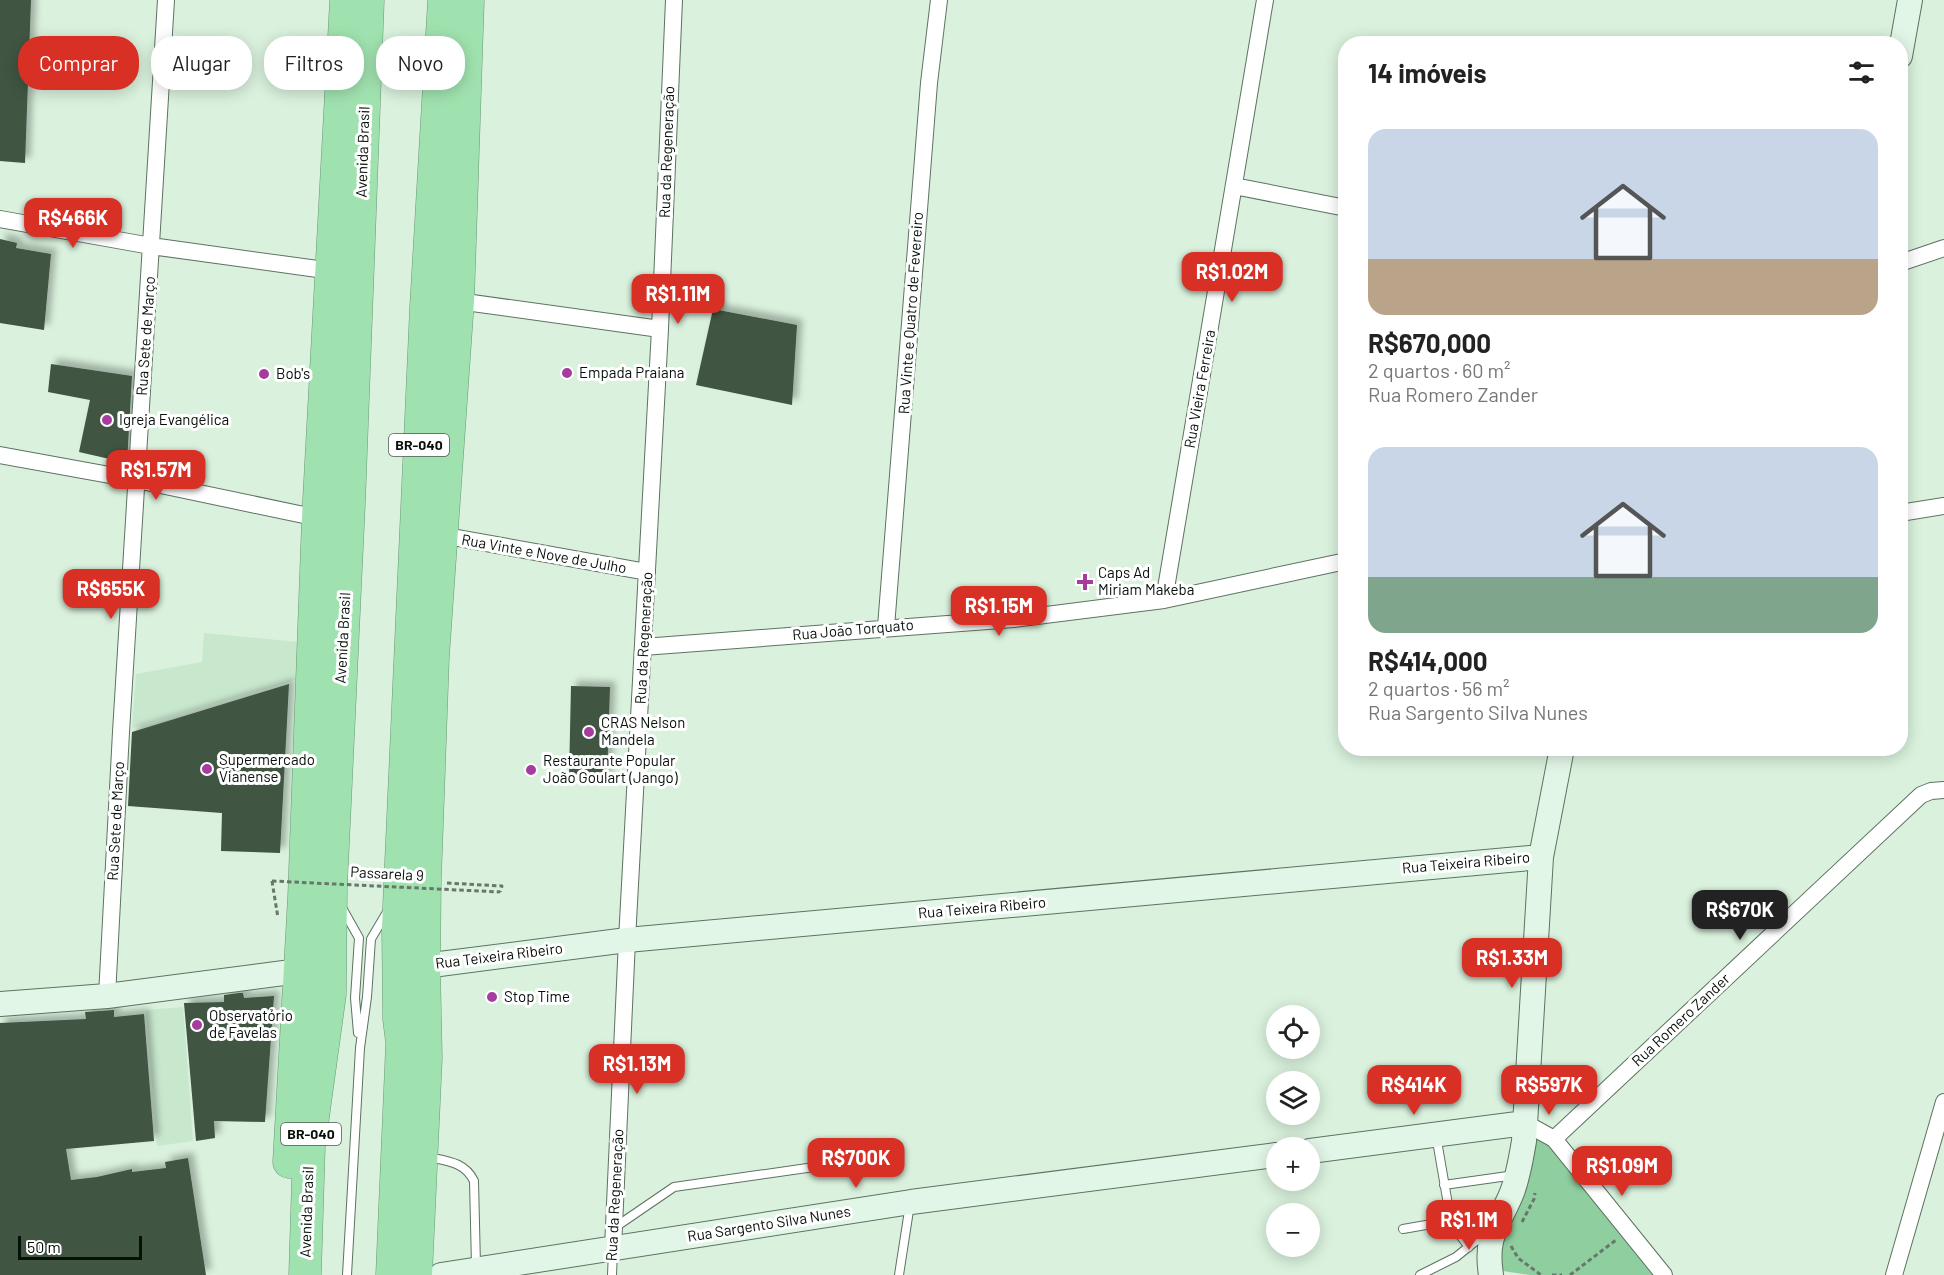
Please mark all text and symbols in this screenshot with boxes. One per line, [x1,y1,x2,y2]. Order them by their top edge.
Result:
chip: Comprar [18,36,139,90]
chip: Alugar [151,36,252,90]
chip: Filtros [264,36,364,90]
chip: Novo [376,36,465,90]
icon: filters [1845,56,1878,89]
text: 14 imóveis [1368,57,1486,88]
street label: Rua da Regeneração [655,85,677,218]
street label: Avenida Brasil [351,106,373,198]
icon: home [1569,168,1677,276]
pin: R$466K [24,198,122,249]
text: R$466K [38,205,108,229]
street label: Rua Vinte e Quatro de Fevereiro [894,211,926,415]
pin: R$1.02M [1177,252,1287,303]
text: R$1.02M [1196,259,1268,283]
pin: R$1.11M [623,274,733,325]
street label: Rua Sete de Março [132,276,158,396]
text: R$1.11M [646,281,710,305]
text: R$670,000 [1368,327,1491,358]
street label: Rua Vieira Ferreira [1180,328,1218,450]
text: 2 quartos · 60 m² [1368,358,1511,382]
place label: Empada Praiana [579,363,685,381]
place label: Bob's [276,364,310,382]
marker: Empada Praiana [560,366,574,380]
marker: Bob's [257,367,271,381]
text: Rua Romero Zander [1368,382,1538,406]
place label: Igreja Evangélica [119,410,229,428]
marker: Igreja Evangélica [100,413,114,427]
road number: BR-040 [389,434,449,456]
pin: R$1.57M [101,450,211,501]
text: R$1.57M [120,457,192,481]
icon: home [1569,486,1677,594]
street label: Rua Vinte e Nove de Julho [460,530,628,576]
place label: Caps Ad Miriam Makeba [1098,563,1194,598]
pin: R$655K [62,569,160,620]
street label: Rua da Regeneração [631,571,655,705]
marker: Caps Ad Miriam Makeba [1076,573,1094,591]
text: R$655K [77,576,145,600]
pin: R$1.15M [944,586,1054,637]
street label: Avenida Brasil [331,592,353,684]
text: R$1.15M [965,593,1033,617]
street label: Rua João Torquato [792,615,914,643]
text: R$414,000 [1368,645,1488,676]
text: 2 quartos · 56 m² [1368,676,1510,700]
text: Rua Sargento Silva Nunes [1368,700,1588,724]
place label: CRAS Nelson Mandela [601,713,685,748]
marker: CRAS Nelson Mandela [582,725,596,739]
place label: Supermercado Vianense [219,750,315,785]
place label: Restaurante Popular João Goulart (Jango) [543,751,678,786]
street label: Rua Sete de Março [103,761,127,881]
marker: Supermercado Vianense [200,762,214,776]
marker: Restaurante Popular João Goulart (Jango) [524,763,538,777]
street label: Rua Teixeira Ribeiro [1401,847,1531,877]
street label: Passarela 9 [350,862,424,884]
pin: R$670K [1691,890,1789,941]
street label: Rua Teixeira Ribeiro [917,892,1047,922]
text: R$670K [1706,897,1774,921]
street label: Rua Teixeira Ribeiro [434,938,564,972]
pin: R$1.33M [1457,938,1567,989]
text: R$1.33M [1476,945,1548,969]
street label: Rua Romero Zander [1628,969,1734,1069]
place label: Stop Time [504,987,570,1005]
marker: Stop Time [485,990,499,1004]
map controls [1266,1005,1320,1257]
button: locate [1266,1005,1320,1059]
place label: Observatório de Favelas [209,1006,293,1041]
marker: Observatório de Favelas [190,1018,204,1032]
pin: R$1.13M [582,1044,692,1095]
text: R$1.13M [603,1051,671,1075]
pin: R$414K [1365,1065,1463,1116]
pin: R$597K [1500,1065,1598,1116]
button: layers [1266,1071,1320,1125]
text: R$414K [1381,1072,1447,1096]
text: R$597K [1515,1072,1583,1096]
road number: BR-040 [281,1123,341,1145]
street label: Rua da Regeneração [602,1128,626,1262]
button: + [1266,1137,1320,1191]
pin: R$700K [807,1138,905,1189]
text: R$700K [822,1145,890,1169]
pin: R$1.09M [1567,1146,1677,1197]
text: R$1.09M [1586,1153,1658,1177]
street label: Avenida Brasil [295,1166,317,1258]
pin: R$1.1M [1420,1200,1518,1251]
street label: Rua Sargento Silva Nunes [686,1201,852,1245]
button: − [1266,1203,1320,1257]
text: R$1.1M [1440,1207,1498,1231]
scale bar [18,1233,142,1260]
text: 50 m [27,1237,61,1256]

